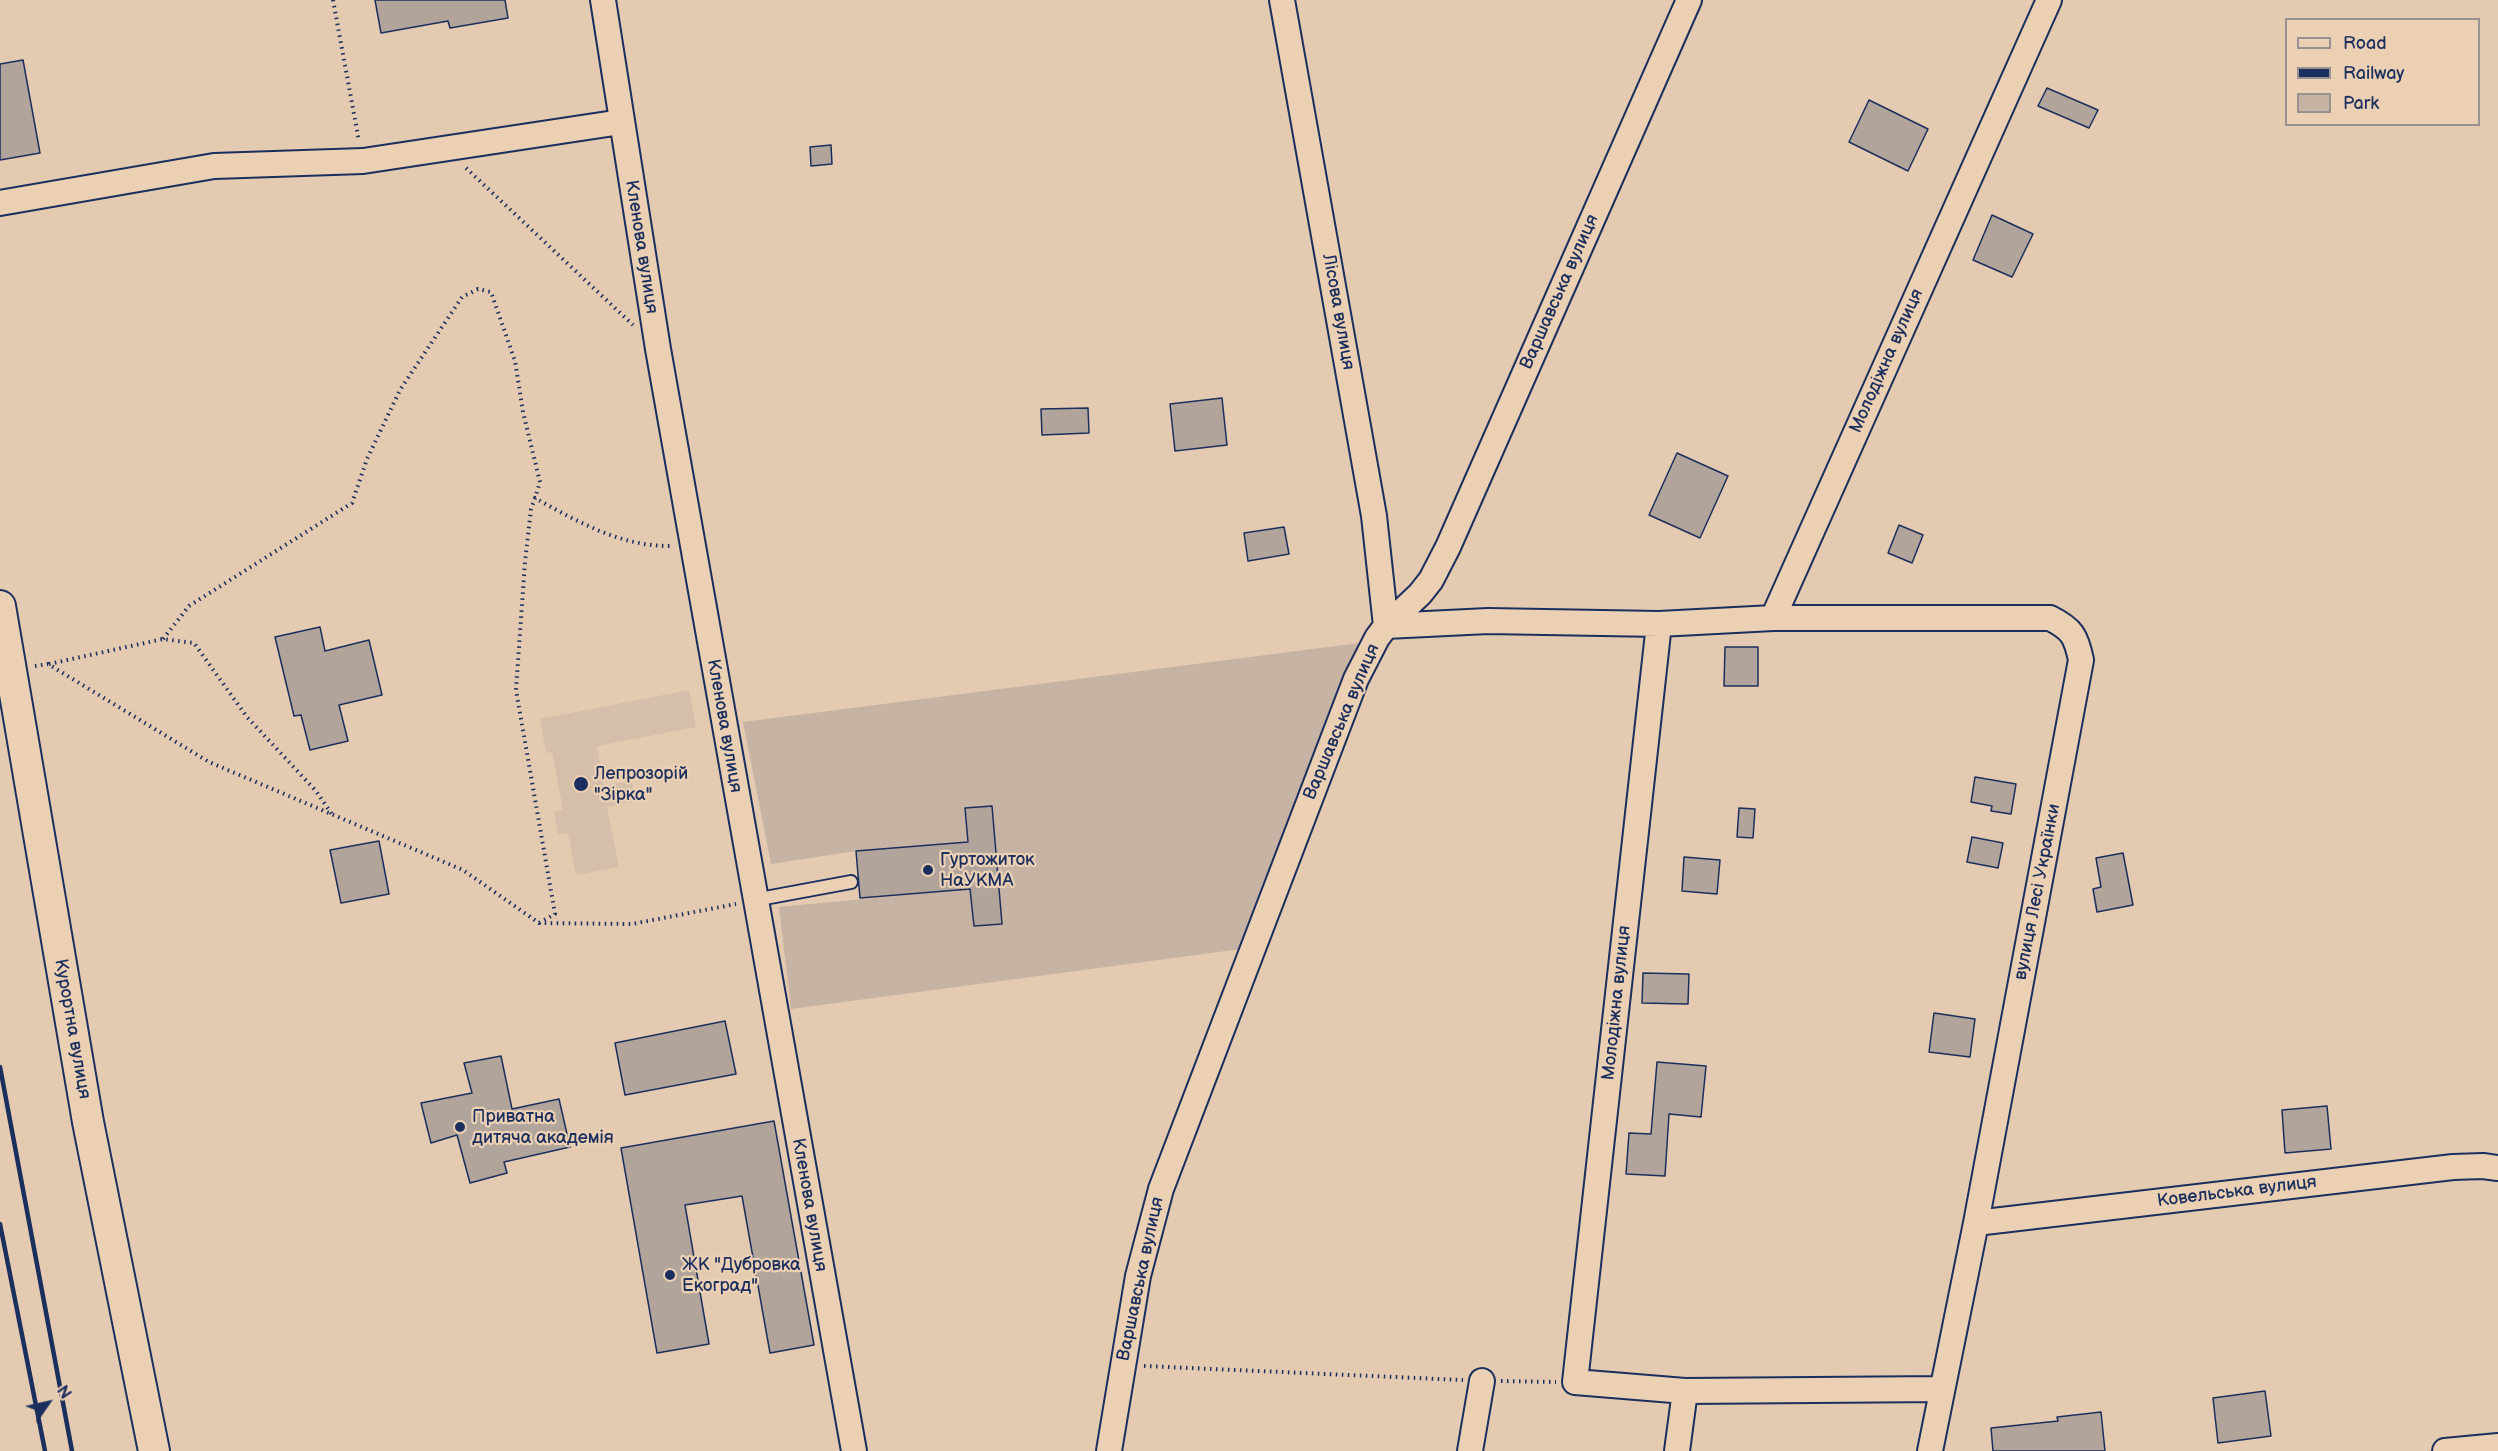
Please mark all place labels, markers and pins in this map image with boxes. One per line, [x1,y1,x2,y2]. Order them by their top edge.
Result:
place label: Лепрозорій "Зірка" [594,763,688,806]
marker: Лепрозорій "Зірка" [572,775,590,793]
place label: Гуртожиток НаУКМА [940,849,1035,892]
marker: Гуртожиток НаУКМА [921,863,935,877]
place label: Приватна дитяча академiя [472,1106,614,1148]
marker: Приватна дитяча академiя [453,1120,467,1134]
place label: ЖК "Дубровка Екоград" [682,1254,801,1296]
marker: ЖК "Дубровка Екоград" [663,1268,677,1282]

